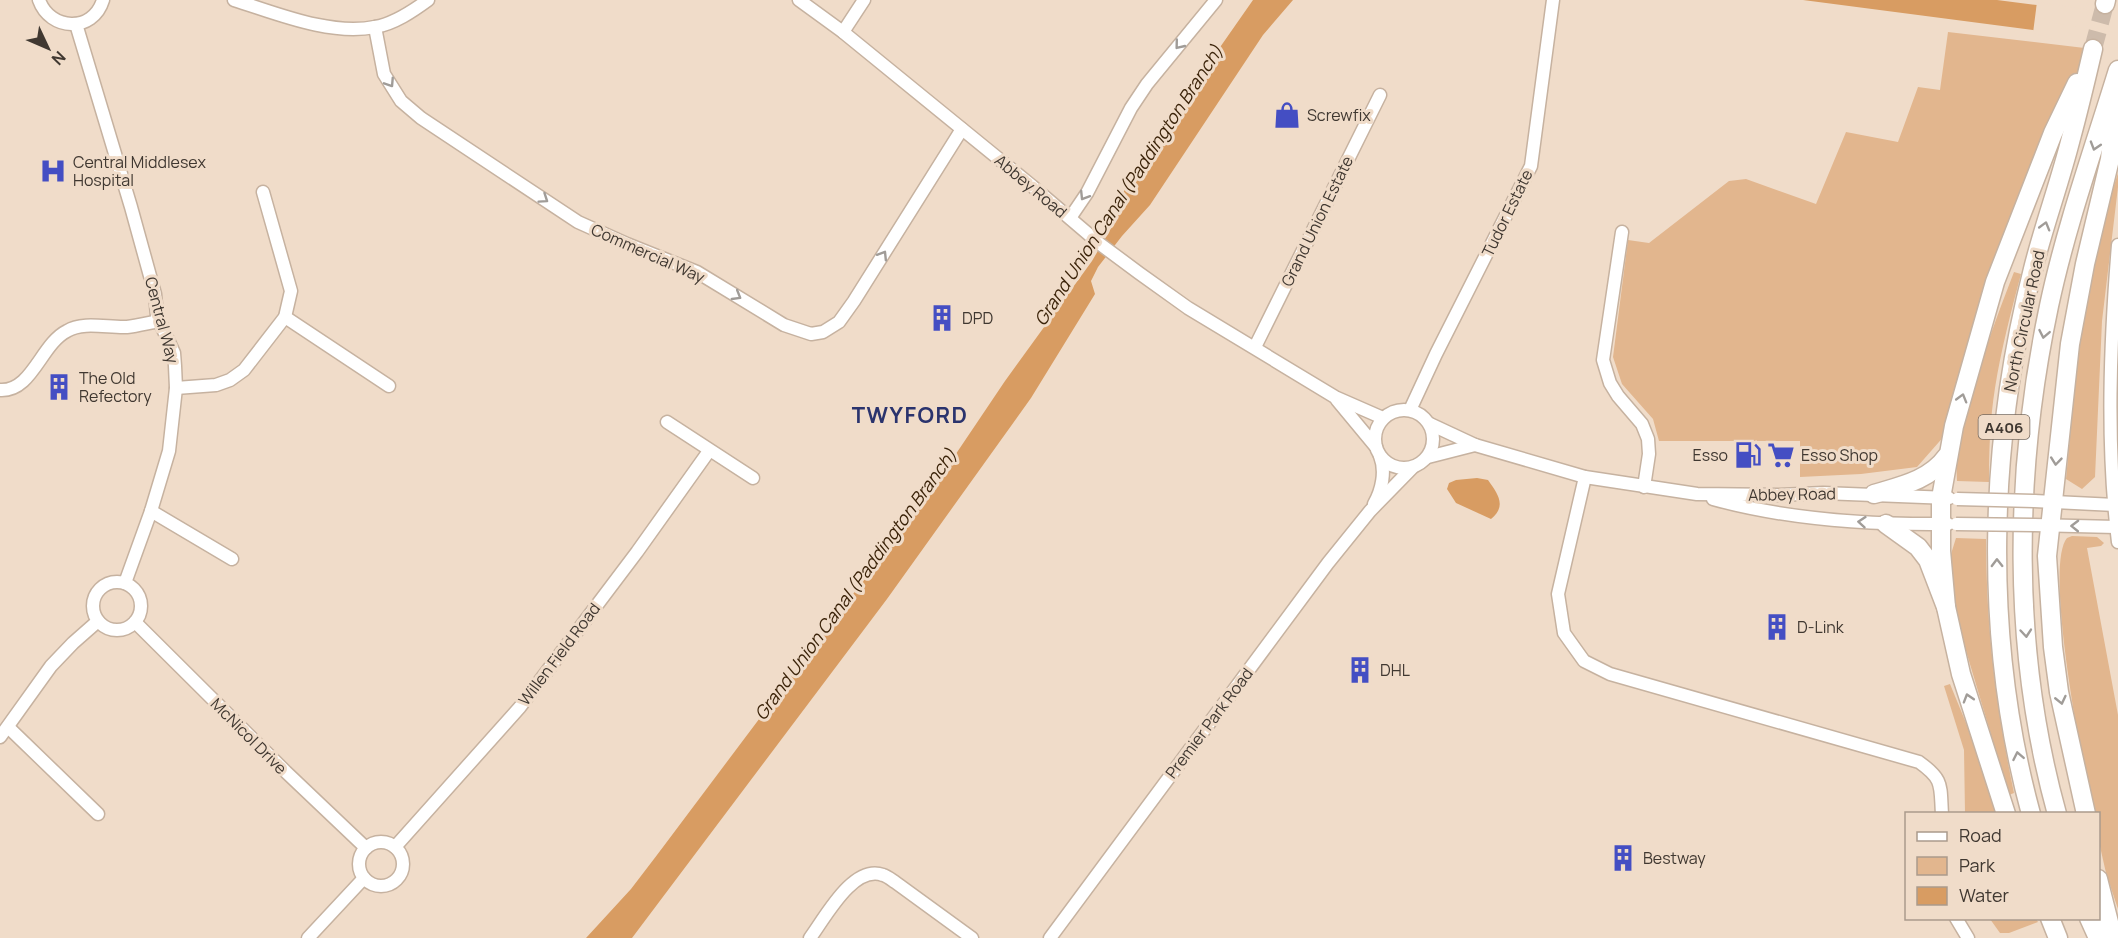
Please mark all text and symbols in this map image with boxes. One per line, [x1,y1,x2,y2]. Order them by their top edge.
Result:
north arrow [18,18,78,78]
one-way arrow [1175,39,1186,50]
water label: Grand Union Canal (Paddington Branch) [1028,40,1228,330]
text: N [47,47,71,70]
one-way arrow [383,76,394,87]
shop icon: Screwfix [1272,100,1302,130]
place label: Screwfix [1307,104,1371,126]
one-way arrow [2090,140,2102,151]
street label: Abbey Road [990,149,1072,223]
place label: Central Middlesex Hospital [73,151,206,191]
street label: Grand Union Estate [1276,152,1358,290]
hospital icon: Central Middlesex Hospital [38,156,68,186]
street label: Tudor Estate [1476,166,1538,260]
one-way arrow [1080,190,1092,200]
one-way arrow [538,192,549,203]
street label: Commercial Way [588,218,709,288]
one-way arrow [2038,221,2050,232]
street label: North Circular Road [1998,248,2050,394]
one-way arrow [876,251,888,261]
street label: Central Way [140,274,184,366]
one-way arrow [731,289,741,300]
building icon: DPD [927,303,957,333]
place label: DPD [962,307,993,329]
one-way arrow [2038,329,2051,339]
place label: The Old Refectory [79,367,152,407]
building icon: The Old Refectory [44,372,74,402]
one-way arrow [1955,393,1967,404]
district label: TWYFORD [852,400,968,430]
road number: A406 [1978,415,2030,439]
fuel station icon: Esso [1733,440,1763,470]
supermarket icon: Esso Shop [1766,440,1796,470]
water label: Grand Union Canal (Paddington Branch) [748,443,962,725]
place label: Esso [1693,444,1728,466]
place label: Esso Shop [1801,444,1878,466]
one-way arrow [2050,456,2063,465]
street label: Abbey Road [1748,482,1836,506]
one-way arrow [1857,516,1866,529]
one-way arrow [2070,520,2079,532]
one-way arrow [1991,558,2004,567]
street label: Willen Field Road [513,598,605,710]
building icon: D-Link [1762,612,1792,642]
place label: D-Link [1797,616,1845,638]
one-way arrow [2019,628,2032,637]
building icon: DHL [1345,655,1375,685]
place label: DHL [1380,659,1410,681]
street label: Premier Park Road [1160,663,1258,783]
street label: McNicol Drive [206,693,292,779]
one-way arrow [1963,693,1975,704]
one-way arrow [2054,695,2067,705]
one-way arrow [2012,752,2025,762]
legend [1905,812,2100,920]
text: Road [1959,823,2002,847]
building icon: Bestway [1608,843,1638,873]
place label: Bestway [1643,847,1706,869]
text: Park [1959,853,1996,877]
text: Water [1959,883,2009,907]

